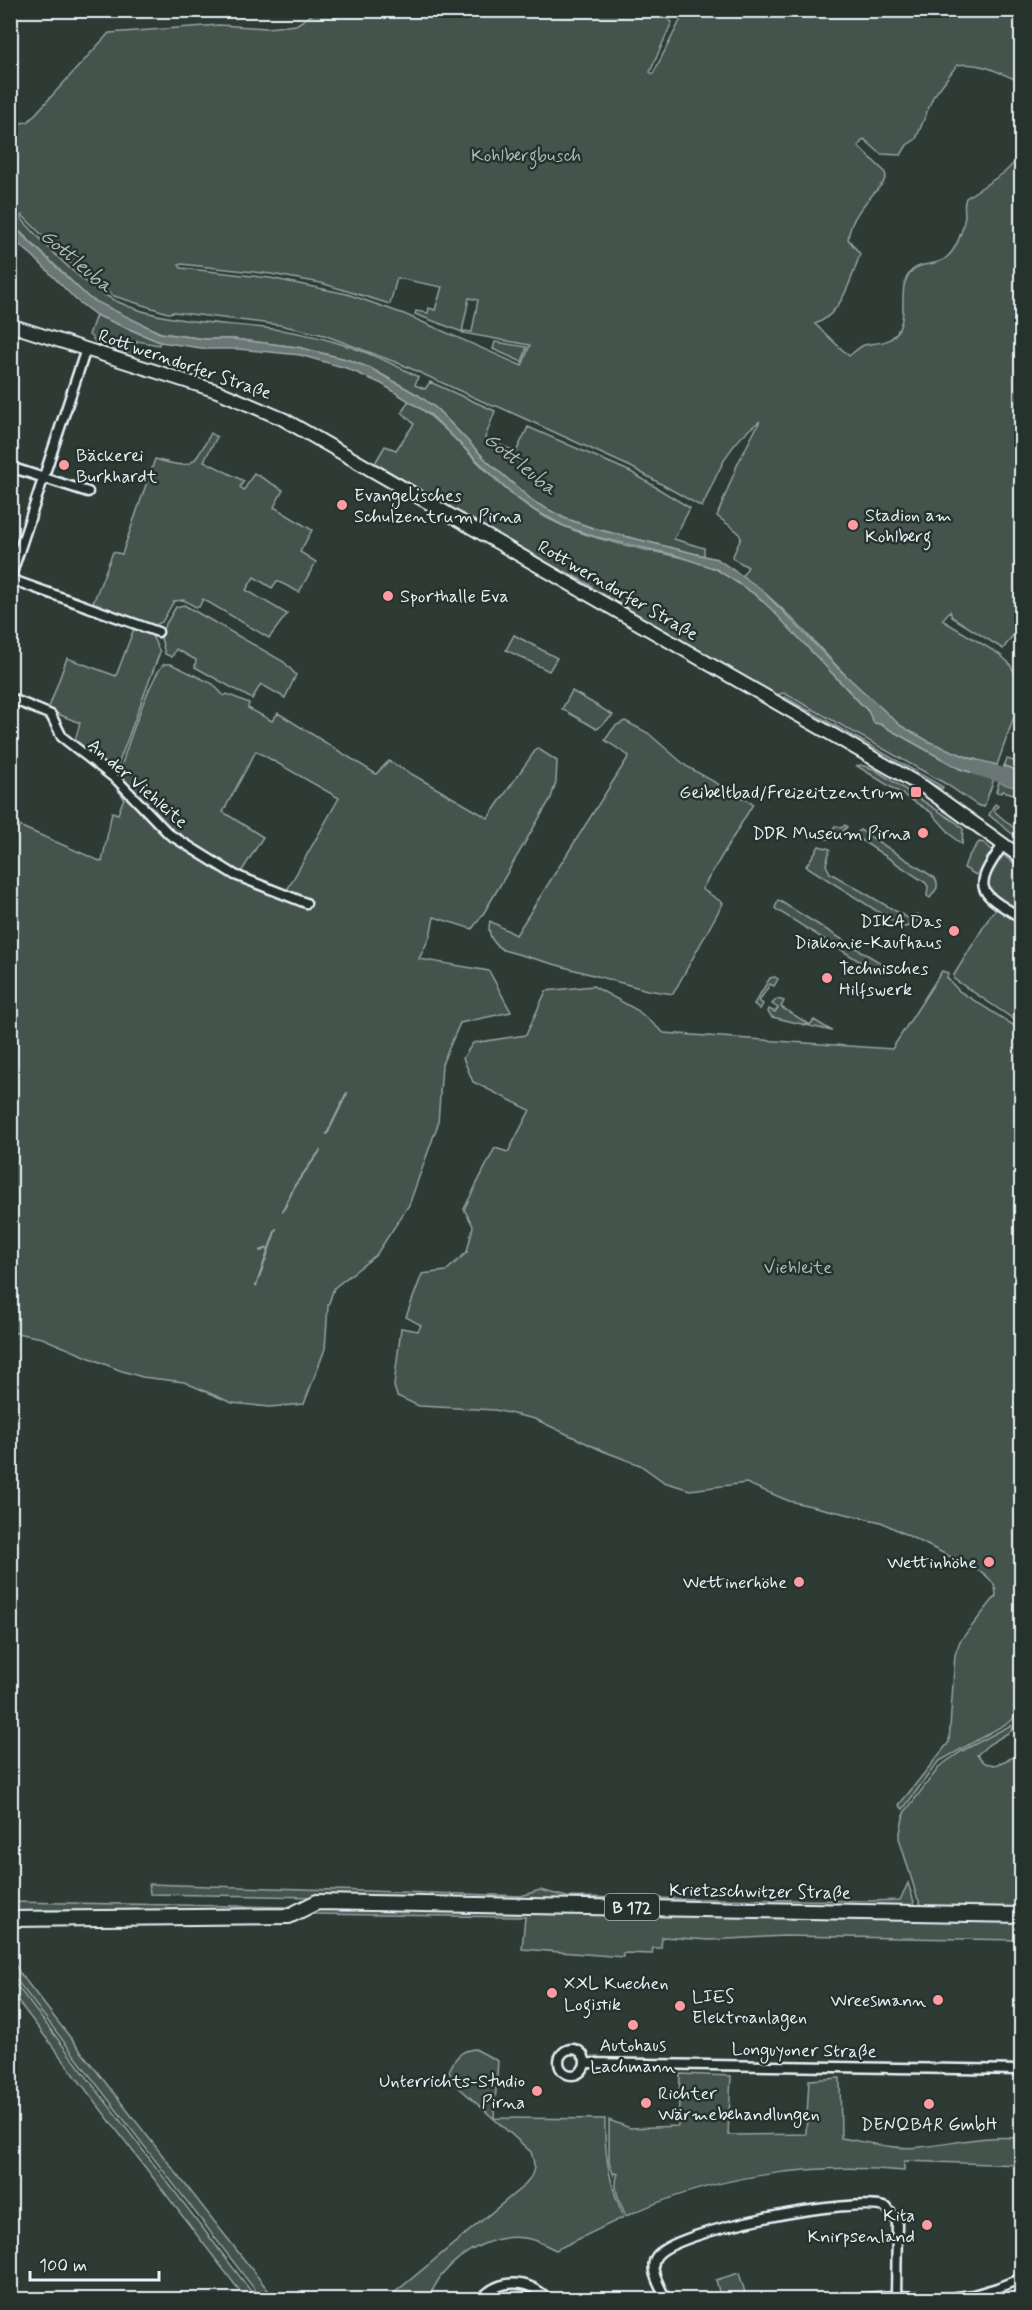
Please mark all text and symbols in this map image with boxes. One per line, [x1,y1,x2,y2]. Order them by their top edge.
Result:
park label: Kohlbergbusch [471,144,581,170]
water label: Gottleuba [34,223,119,300]
street label: Rottwerndorfer Straße [95,324,275,406]
water label: Gottleuba [478,426,563,503]
place label: Bäckerei Burkhardt [76,444,158,489]
marker: Bäckerei Burkhardt [57,458,71,472]
place label: Evangelisches Schulzentrum Pirna [354,484,522,529]
marker: Evangelisches Schulzentrum Pirna [335,498,349,512]
place label: Stadion am Kohlberg [865,504,952,551]
marker: Stadion am Kohlberg [846,518,860,532]
street label: Rottwerndorfer Straße [533,535,702,647]
place label: Sporthalle Eva [400,585,509,609]
marker: Sporthalle Eva [381,589,395,603]
street label: An der Viehleite [82,733,193,834]
place label: Geibeltbad/Freizeitzentrum [679,781,904,805]
marker: Geibeltbad/Freizeitzentrum [909,785,923,799]
place label: DDR Museum Pirna [752,822,911,846]
marker: DDR Museum Pirna [916,826,930,840]
place label: DIKA Das Diakonie-Kaufhaus [794,910,942,955]
marker: DIKA Das Diakonie-Kaufhaus [947,924,961,938]
place label: Technisches Hilfswerk [839,957,928,1002]
marker: Technisches Hilfswerk [820,971,834,985]
park label: Viehleite [764,1256,832,1280]
place label: Wettinhöhe [887,1551,977,1575]
marker: Wettinhöhe [982,1555,996,1569]
place label: Wettinerhöhe [683,1571,787,1595]
marker: Wettinerhöhe [792,1575,806,1589]
street label: Krietzschwitzer Straße [669,1878,851,1906]
road number: B 172 [605,1894,659,1920]
place label: XXL Kuechen Logistik [564,1972,668,2019]
place label: LIES Elektroanlagen [692,1985,807,2031]
marker: XXL Kuechen Logistik [545,1986,559,2000]
place label: Wreesmann [831,1989,926,2013]
marker: Wreesmann [931,1993,945,2007]
marker: LIES Elektroanlagen [673,1999,687,2013]
marker: Autohaus Lachmann [626,2018,640,2032]
place label: Autohaus Lachmann [590,2034,676,2079]
street label: Longuyoner Straße [731,2038,877,2065]
place label: Unterrichts-Studio Pirna [379,2070,525,2115]
place label: Richter Wärmebehandlungen [658,2082,820,2128]
marker: Unterrichts-Studio Pirna [530,2084,544,2098]
marker: Richter Wärmebehandlungen [639,2096,653,2110]
marker: DENQBAR GmbH [922,2097,936,2111]
place label: DENQBAR GmbH [861,2113,997,2137]
place label: Kita Knirpsenland [808,2204,915,2249]
marker: Kita Knirpsenland [920,2218,934,2232]
scale bar [30,2244,159,2282]
text: 100 m [39,2254,87,2278]

